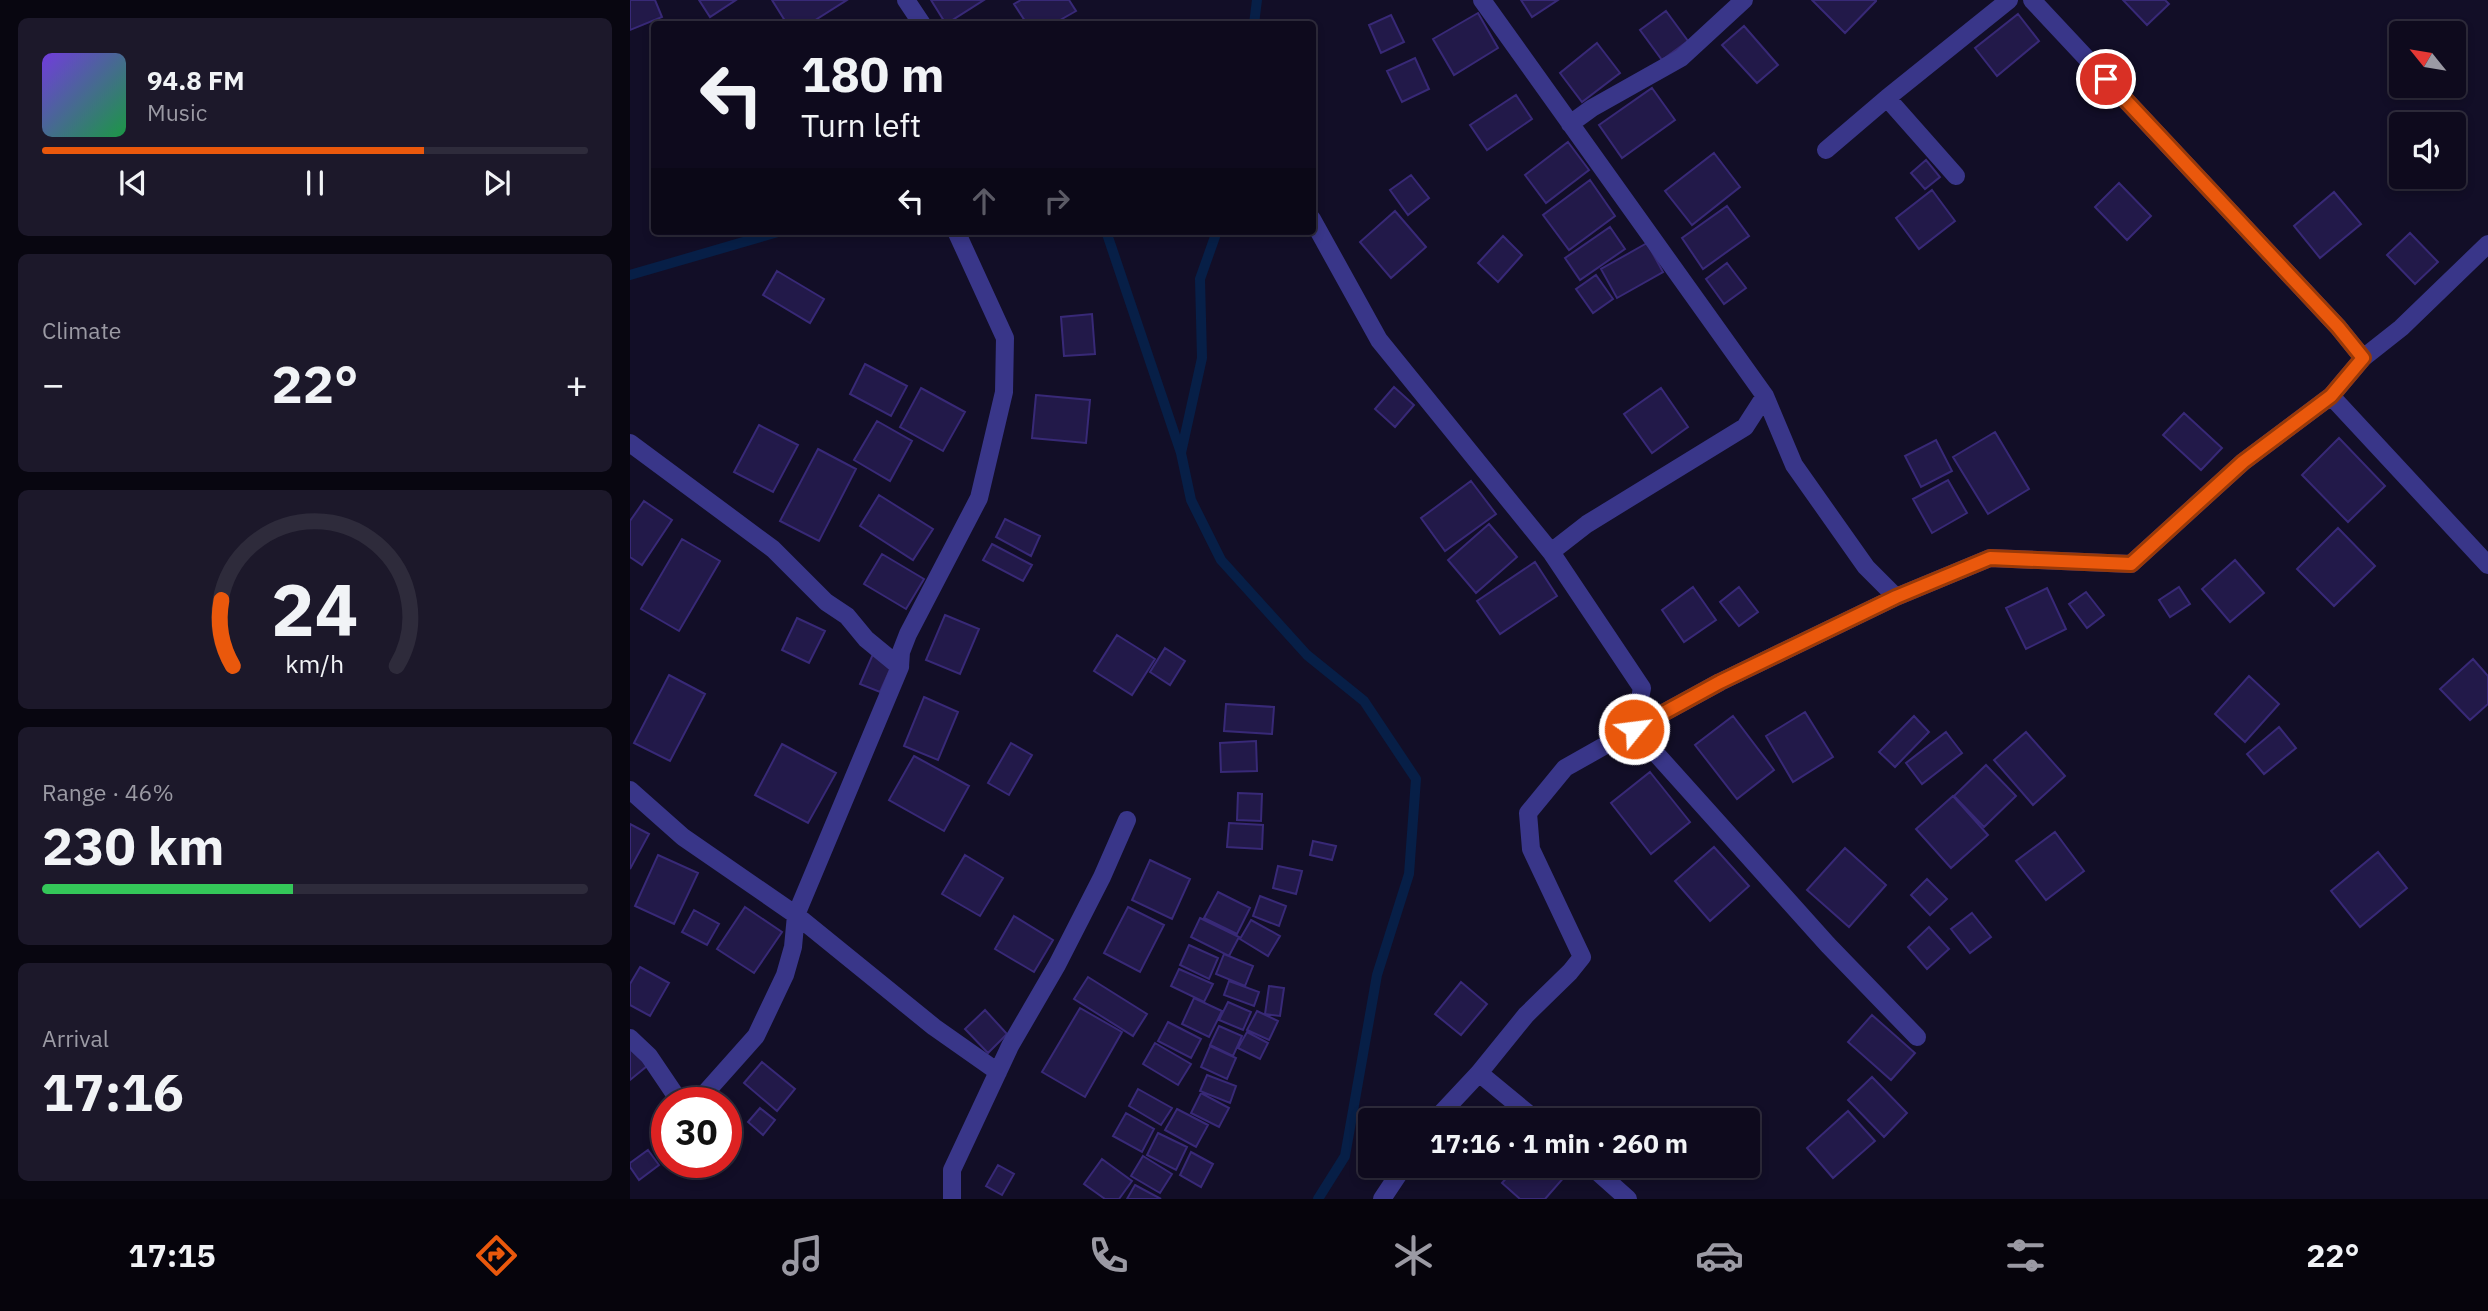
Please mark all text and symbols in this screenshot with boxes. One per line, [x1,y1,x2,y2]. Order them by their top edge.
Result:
north arrow [2389,21,2466,98]
map controls [2389,21,2466,189]
text: 180 m [801,42,945,105]
icon: left [686,49,777,140]
pin [2076,49,2136,109]
icon: arrive [2087,60,2125,98]
text: 94.8 FM [147,63,245,97]
text: Music [147,97,207,127]
text: Turn left [801,104,921,146]
button: sound [2389,112,2466,189]
icon: previous [114,164,152,202]
icon: pause [296,164,334,202]
icon: next [478,164,516,202]
icon: left [892,182,930,220]
icon: ahead [965,182,1003,220]
icon: right [1038,182,1076,220]
text: Climate [42,315,121,345]
text: 22° [272,350,358,417]
text: − [42,359,65,408]
text: + [565,359,588,408]
text: 24 [271,561,359,656]
text: km/h [286,646,344,679]
position arrow [1597,692,1671,766]
text: Range · 46% [42,777,174,807]
text: 230 km [42,812,224,879]
text: Arrival [42,1023,109,1053]
text: 17:16 [42,1058,184,1125]
speed limit sign: 30 [651,1087,742,1178]
text: 17:16 · 1 min · 260 m [1430,1126,1688,1160]
icon: directions [472,1231,521,1280]
icon: music [778,1231,827,1280]
icon: phone [1084,1231,1133,1280]
icon: climate [1389,1231,1438,1280]
icon: car [1695,1231,1744,1280]
icon: filters [2001,1231,2050,1280]
text: 17:15 [128,1234,216,1276]
text: 22° [2306,1234,2360,1276]

